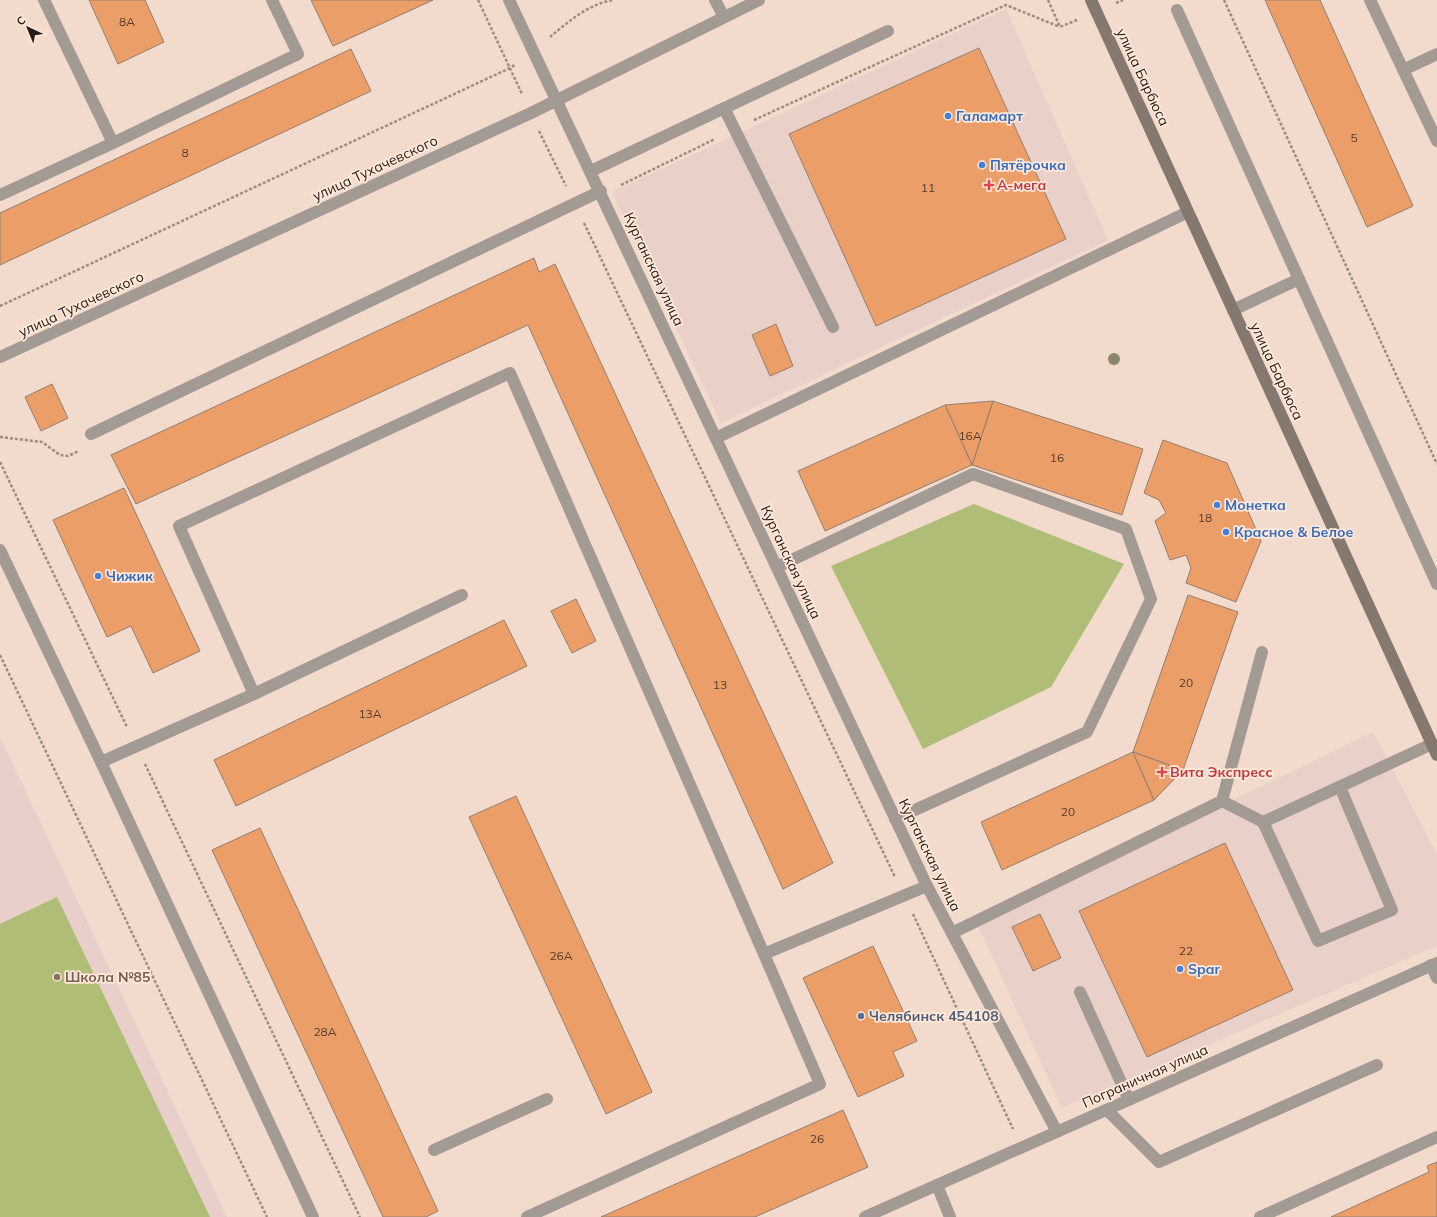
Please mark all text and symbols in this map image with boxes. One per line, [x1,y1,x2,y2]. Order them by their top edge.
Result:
north arrow [8,8,48,48]
text: С [13,13,29,28]
house number: 8А [119,14,135,29]
street label: улица Барбюса [1112,25,1174,129]
place label: Галамарт [956,107,1023,125]
marker: Галамарт [943,111,953,121]
house number: 5 [1350,130,1358,145]
street label: улица Тухачевского [310,131,440,205]
house number: 8 [181,145,189,160]
place label: Пятёрочка [990,156,1066,174]
marker: Пятёрочка [977,160,987,170]
place label: А-мега [997,176,1046,194]
house number: 11 [921,180,935,195]
marker: А-мега [984,180,994,190]
street label: Курганская улица [620,209,688,329]
street label: улица Тухачевского [16,267,146,341]
street label: улица Барбюса [1246,319,1308,423]
house number: 16А [958,428,982,443]
house number: 16 [1050,450,1064,465]
place label: Монетка [1225,496,1286,514]
marker: Монетка [1212,500,1222,510]
street label: Курганская улица [757,502,825,622]
house number: 18 [1198,510,1212,525]
place label: Красное & Белое [1234,523,1353,541]
marker: Красное & Белое [1221,527,1231,537]
place label: Чижик [106,567,154,585]
marker: Чижик [93,571,103,581]
house number: 20 [1179,675,1193,690]
house number: 13 [713,677,727,692]
house number: 13А [358,706,382,721]
place label: Вита Экспресс [1170,763,1273,781]
marker: Вита Экспресс [1157,767,1167,777]
street label: Курганская улица [895,796,965,914]
house number: 20 [1061,804,1075,819]
house number: 22 [1179,943,1193,958]
house number: 26А [549,948,573,963]
place label: Spar [1188,960,1220,978]
marker: Spar [1175,964,1185,974]
place label: Школа №85 [65,968,150,986]
marker: Школа №85 [52,972,62,982]
place label: Челябинск 454108 [869,1007,999,1025]
marker: Челябинск 454108 [856,1011,866,1021]
house number: 28А [313,1024,337,1039]
street label: Пограничная улица [1079,1040,1211,1112]
house number: 26 [810,1131,824,1146]

